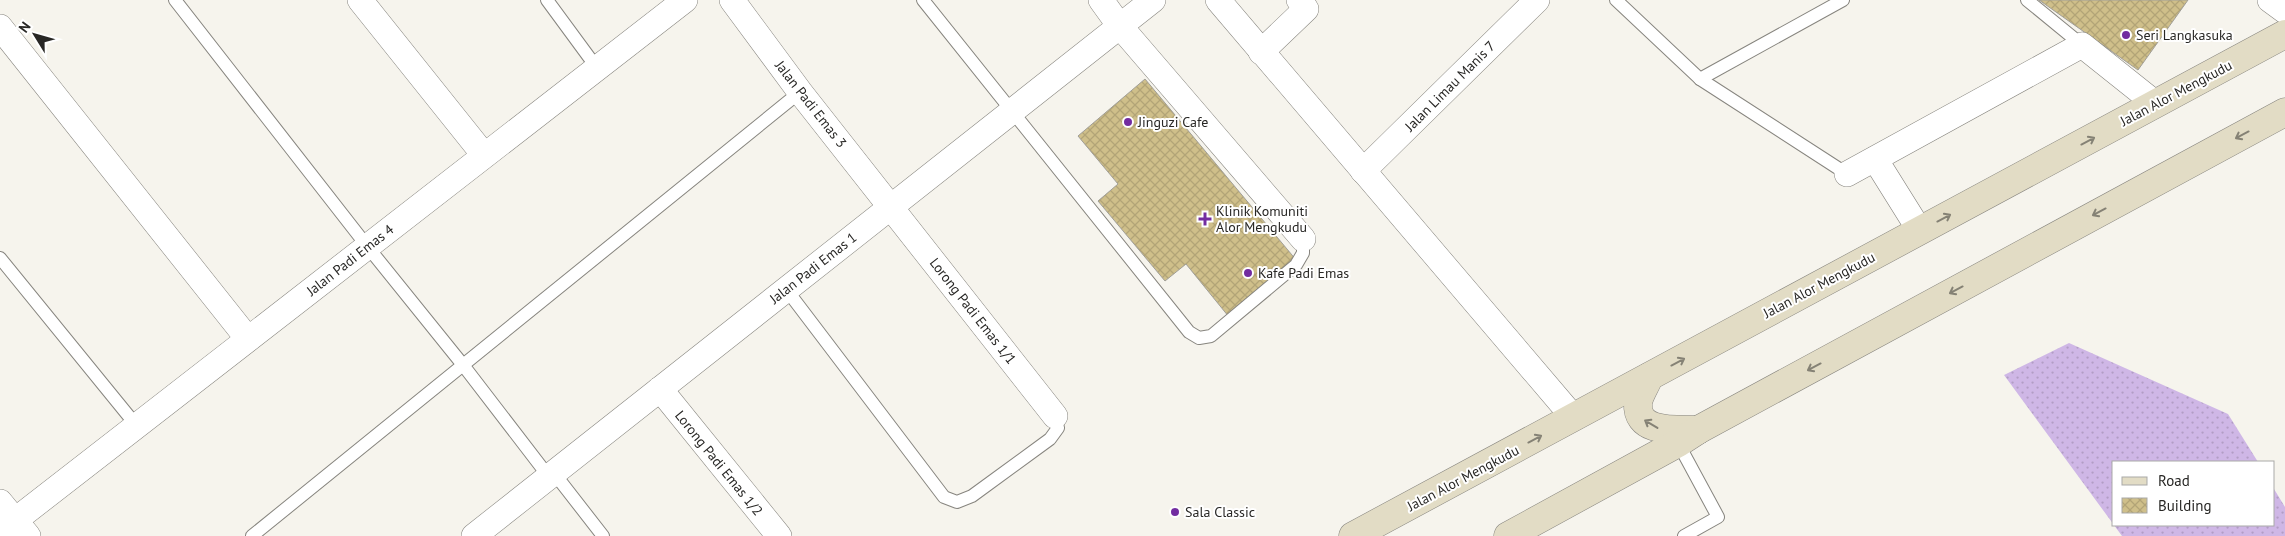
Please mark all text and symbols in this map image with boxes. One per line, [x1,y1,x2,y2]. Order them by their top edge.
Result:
north arrow [10,10,60,60]
text: N [15,18,35,36]
place label: Seri Langkasuka [2136,26,2233,44]
marker: Seri Langkasuka [2120,29,2132,41]
street label: Jalan Limau Manis 7 [1400,37,1499,136]
street label: Jalan Padi Emas 3 [771,56,851,151]
street label: Jalan Alor Mengkudu [2116,56,2235,131]
place label: Jinguzi Cafe [1137,113,1208,131]
marker: Jinguzi Cafe [1122,116,1134,128]
one-way arrow [2235,131,2250,140]
one-way arrow [2080,135,2094,145]
place label: Klinik Komuniti Alor Mengkudu [1216,202,1308,236]
one-way arrow [2093,208,2107,218]
marker: Klinik Komuniti Alor Mengkudu [1198,212,1212,226]
one-way arrow [1937,212,1951,222]
street label: Jalan Padi Emas 4 [302,220,398,300]
street label: Jalan Padi Emas 1 [765,228,860,308]
street label: Jalan Alor Mengkudu [1759,248,1878,323]
street label: Lorong Padi Emas 1/1 [926,254,1020,368]
place label: Kafe Padi Emas [1258,264,1349,282]
marker: Kafe Padi Emas [1242,267,1254,279]
one-way arrow [1949,285,1964,295]
one-way arrow [1671,356,1685,366]
one-way arrow [1806,362,1821,372]
street label: Lorong Padi Emas 1/2 [671,407,767,519]
one-way arrow [1644,419,1658,430]
one-way arrow [1528,434,1543,444]
street label: Jalan Alor Mengkudu [1403,441,1522,516]
legend [2112,461,2275,526]
text: Road [2158,471,2190,490]
text: Building [2158,496,2212,515]
place label: Sala Classic [1185,503,1255,521]
marker: Sala Classic [1169,506,1181,518]

